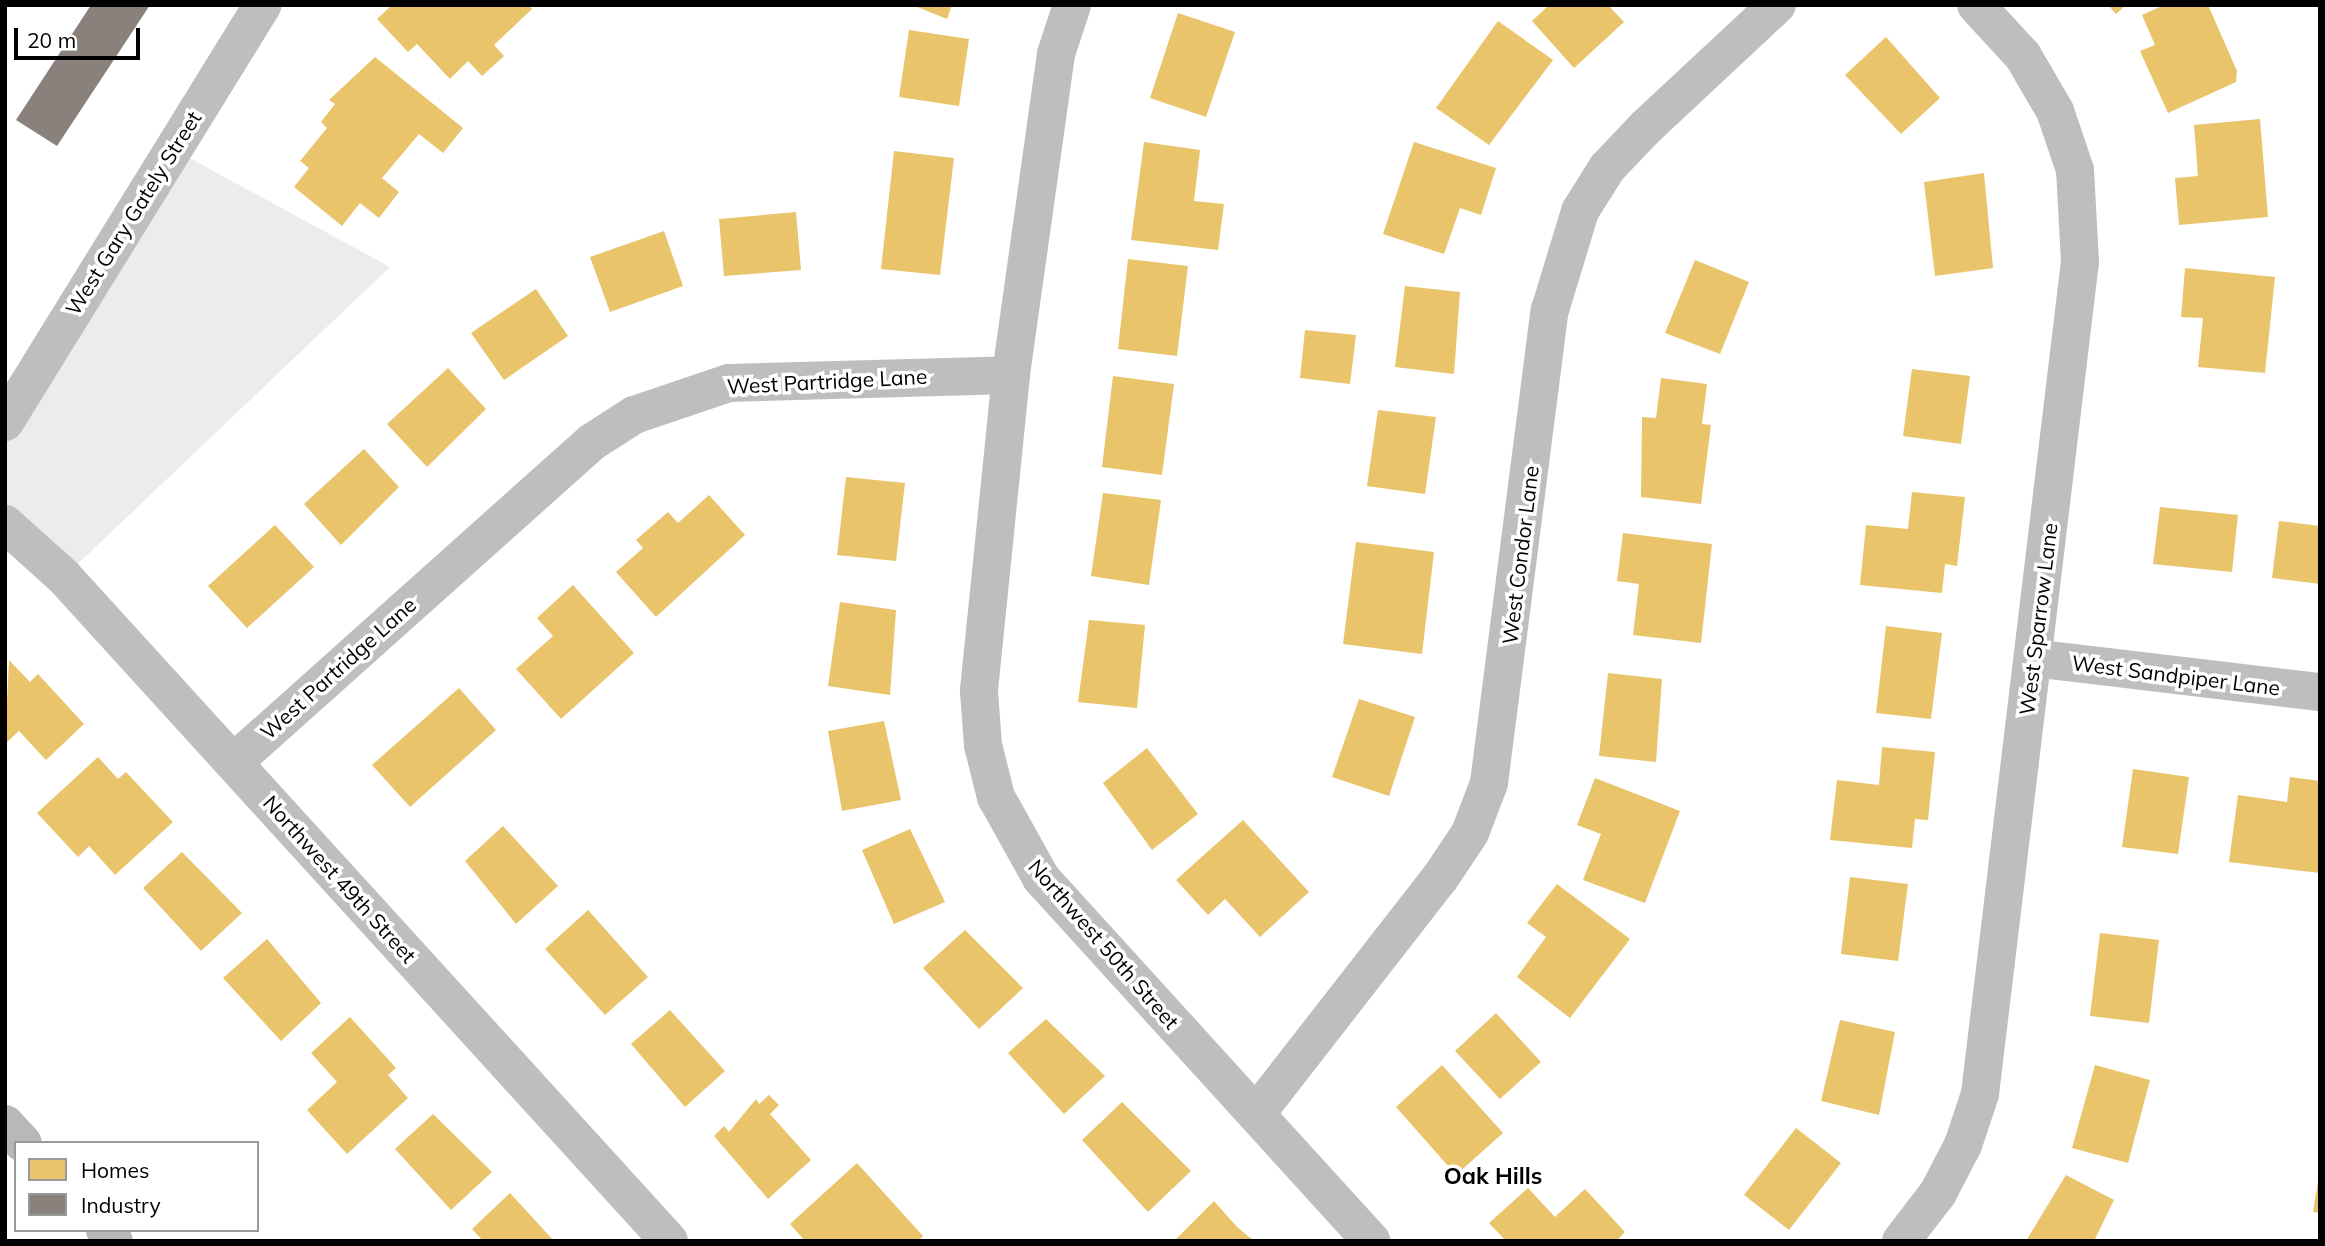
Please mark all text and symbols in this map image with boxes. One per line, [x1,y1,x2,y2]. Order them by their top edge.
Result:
scale bar [18,14,144,58]
text: 20 m [27,27,76,53]
street label: West Gary Gately Street [60,106,206,320]
street label: West Partridge Lane [726,363,928,399]
street label: West Condor Lane [1497,464,1543,646]
street label: West Sparrow Lane [2014,521,2062,717]
street label: West Partridge Lane [255,592,421,744]
street label: West Sandpiper Lane [2070,650,2282,700]
street label: Northwest 49th Street [258,790,422,968]
street label: Northwest 50th Street [1023,854,1185,1034]
legend [14,1141,259,1232]
text: Homes [81,1157,149,1183]
district label: Oak Hills [1444,1162,1542,1190]
text: Industry [81,1192,161,1218]

